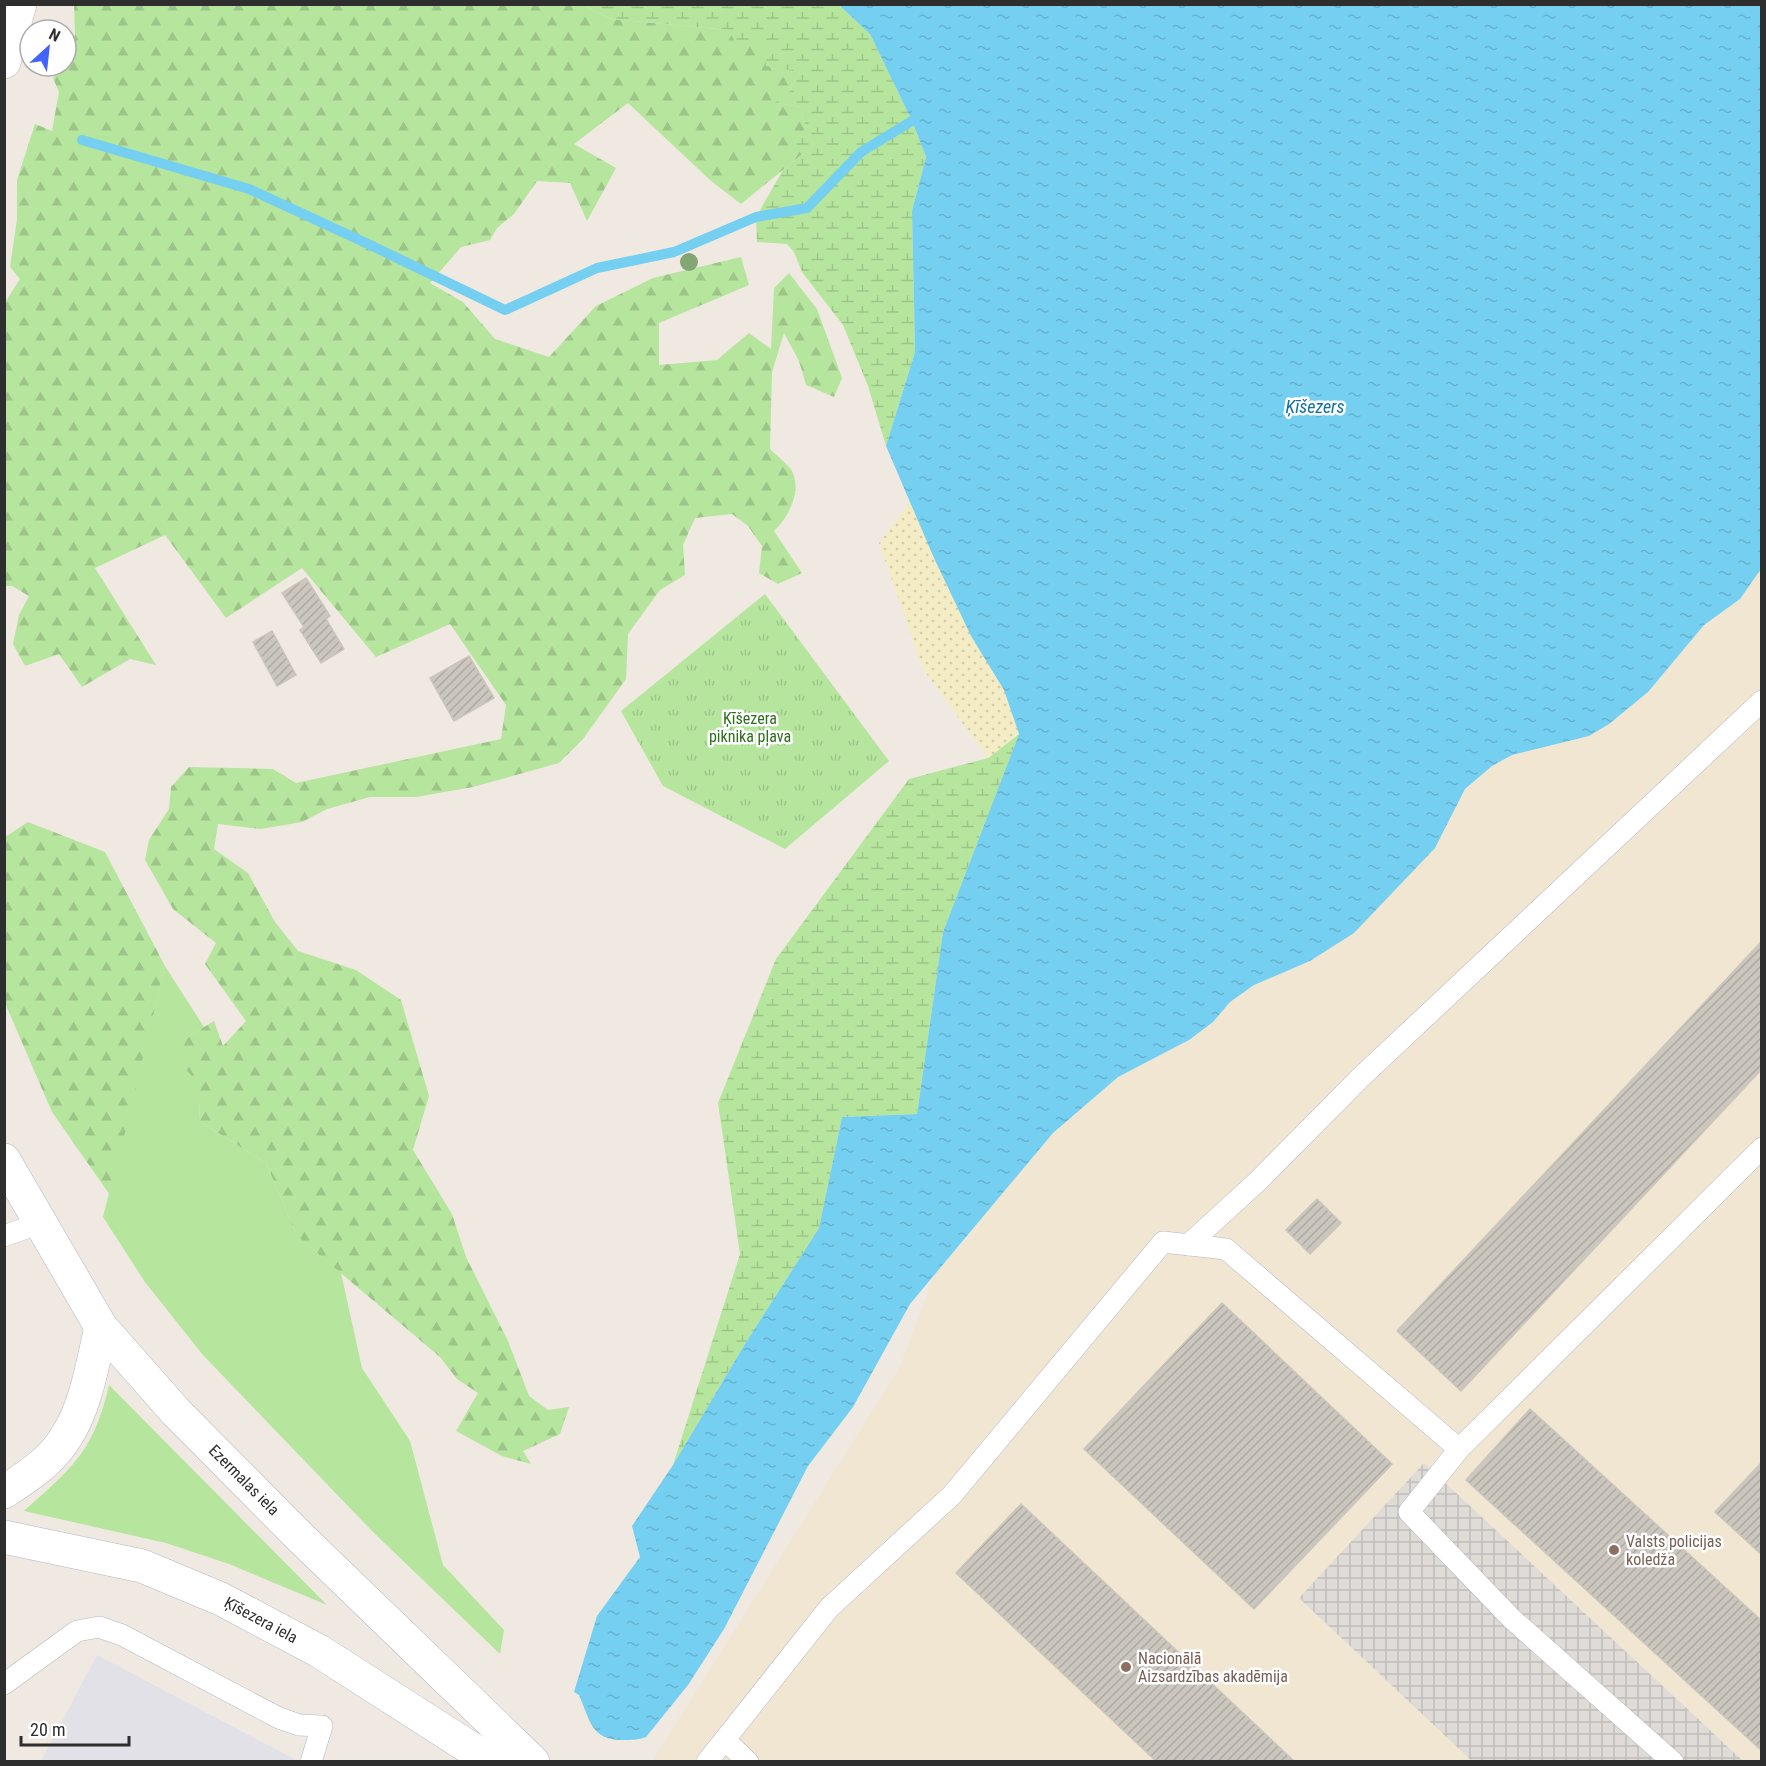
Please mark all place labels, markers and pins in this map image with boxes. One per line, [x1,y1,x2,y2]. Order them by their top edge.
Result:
place label: Valsts policijas koledža [1626,1532,1722,1569]
marker: Valsts policijas koledža [1607,1543,1621,1557]
place label: Nacionālā Aizsardzības akadēmija [1138,1649,1288,1686]
marker: Nacionālā Aizsardzības akadēmija [1119,1660,1133,1674]

